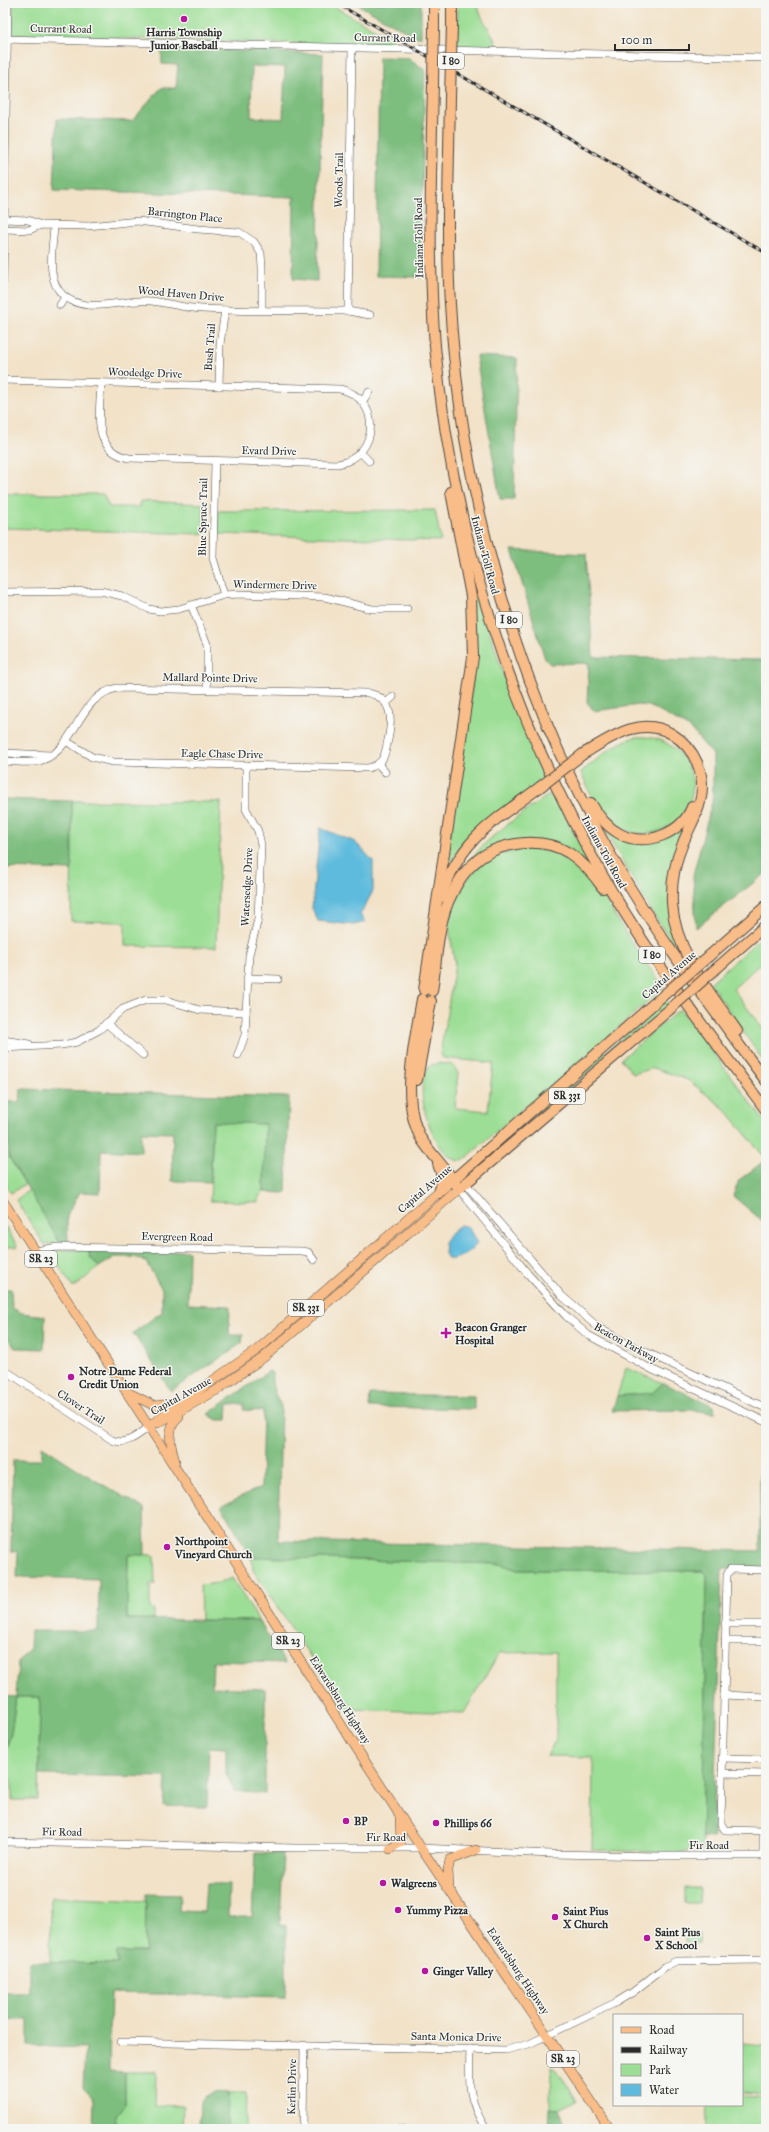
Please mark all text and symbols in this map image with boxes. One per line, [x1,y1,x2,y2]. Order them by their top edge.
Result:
marker: Harris Township Junior Baseball [179,14,189,24]
street label: Currant Road [30,22,93,36]
place label: Harris Township Junior Baseball [146,26,222,53]
scale bar [615,26,689,52]
street label: Currant Road [354,31,417,45]
text: 100 m [621,33,652,47]
road number: I 80 [438,53,464,69]
street label: Woods Trail [332,152,346,208]
street label: Indiana Toll Road [412,197,426,278]
street label: Barrington Place [147,205,224,225]
street label: Wood Haven Drive [137,284,225,304]
street label: Bush Trail [202,323,218,371]
street label: Woodedge Drive [108,365,183,381]
street label: Evard Drive [241,444,297,458]
street label: Blue Spruce Trail [196,478,210,556]
street label: Indiana Toll Road [468,514,502,596]
street label: Windermere Drive [233,578,317,592]
road number: I 80 [496,612,522,628]
street label: Mallard Pointe Drive [162,671,258,685]
street label: Eagle Chase Drive [181,747,264,761]
street label: Indiana Toll Road [579,814,629,891]
street label: Watersedge Drive [238,847,256,927]
road number: I 80 [639,947,665,963]
street label: Capital Avenue [639,948,699,1002]
road number: SR 331 [549,1088,585,1104]
street label: Capital Avenue [395,1162,455,1216]
street label: Evergreen Road [141,1230,213,1244]
road number: SR 23 [25,1251,57,1267]
road number: SR 331 [288,1300,324,1316]
street label: Beacon Parkway [591,1320,661,1367]
place label: Beacon Granger Hospital [455,1321,528,1348]
marker: Beacon Granger Hospital [440,1327,452,1339]
place label: Notre Dame Federal Credit Union [79,1365,173,1391]
marker: Notre Dame Federal Credit Union [66,1372,76,1382]
street label: Capital Avenue [148,1374,214,1418]
street label: Clover Trail [55,1387,107,1427]
place label: Northpoint Vineyard Church [174,1535,253,1562]
marker: Northpoint Vineyard Church [162,1542,172,1552]
road number: SR 23 [272,1633,304,1649]
street label: Edwardsburg Highway [307,1654,374,1747]
place label: BP [354,1815,368,1828]
marker: BP [341,1816,351,1826]
place label: Phillips 66 [444,1817,493,1831]
marker: Phillips 66 [431,1818,441,1828]
street label: Fir Road [42,1825,83,1839]
street label: Fir Road [366,1831,407,1844]
street label: Fir Road [689,1839,730,1852]
place label: Walgreens [391,1877,437,1890]
marker: Walgreens [378,1878,388,1888]
place label: Yummy Pizza [405,1904,468,1918]
marker: Yummy Pizza [393,1905,403,1915]
place label: Saint Pius X Church [562,1905,609,1931]
marker: Saint Pius X Church [550,1912,560,1922]
street label: Edwardsburg Highway [484,1925,552,2018]
place label: Saint Pius X School [654,1926,700,1952]
marker: Saint Pius X School [642,1933,652,1943]
place label: Ginger Valley [433,1965,494,1979]
marker: Ginger Valley [420,1966,430,1976]
legend [613,2014,743,2106]
text: Road [649,2023,675,2037]
street label: Santa Monica Drive [411,2030,502,2044]
text: Railway [649,2043,688,2057]
road number: SR 23 [547,2051,579,2067]
street label: Kerlin Drive [285,2058,299,2115]
text: Park [649,2063,671,2077]
text: Water [649,2083,679,2097]

